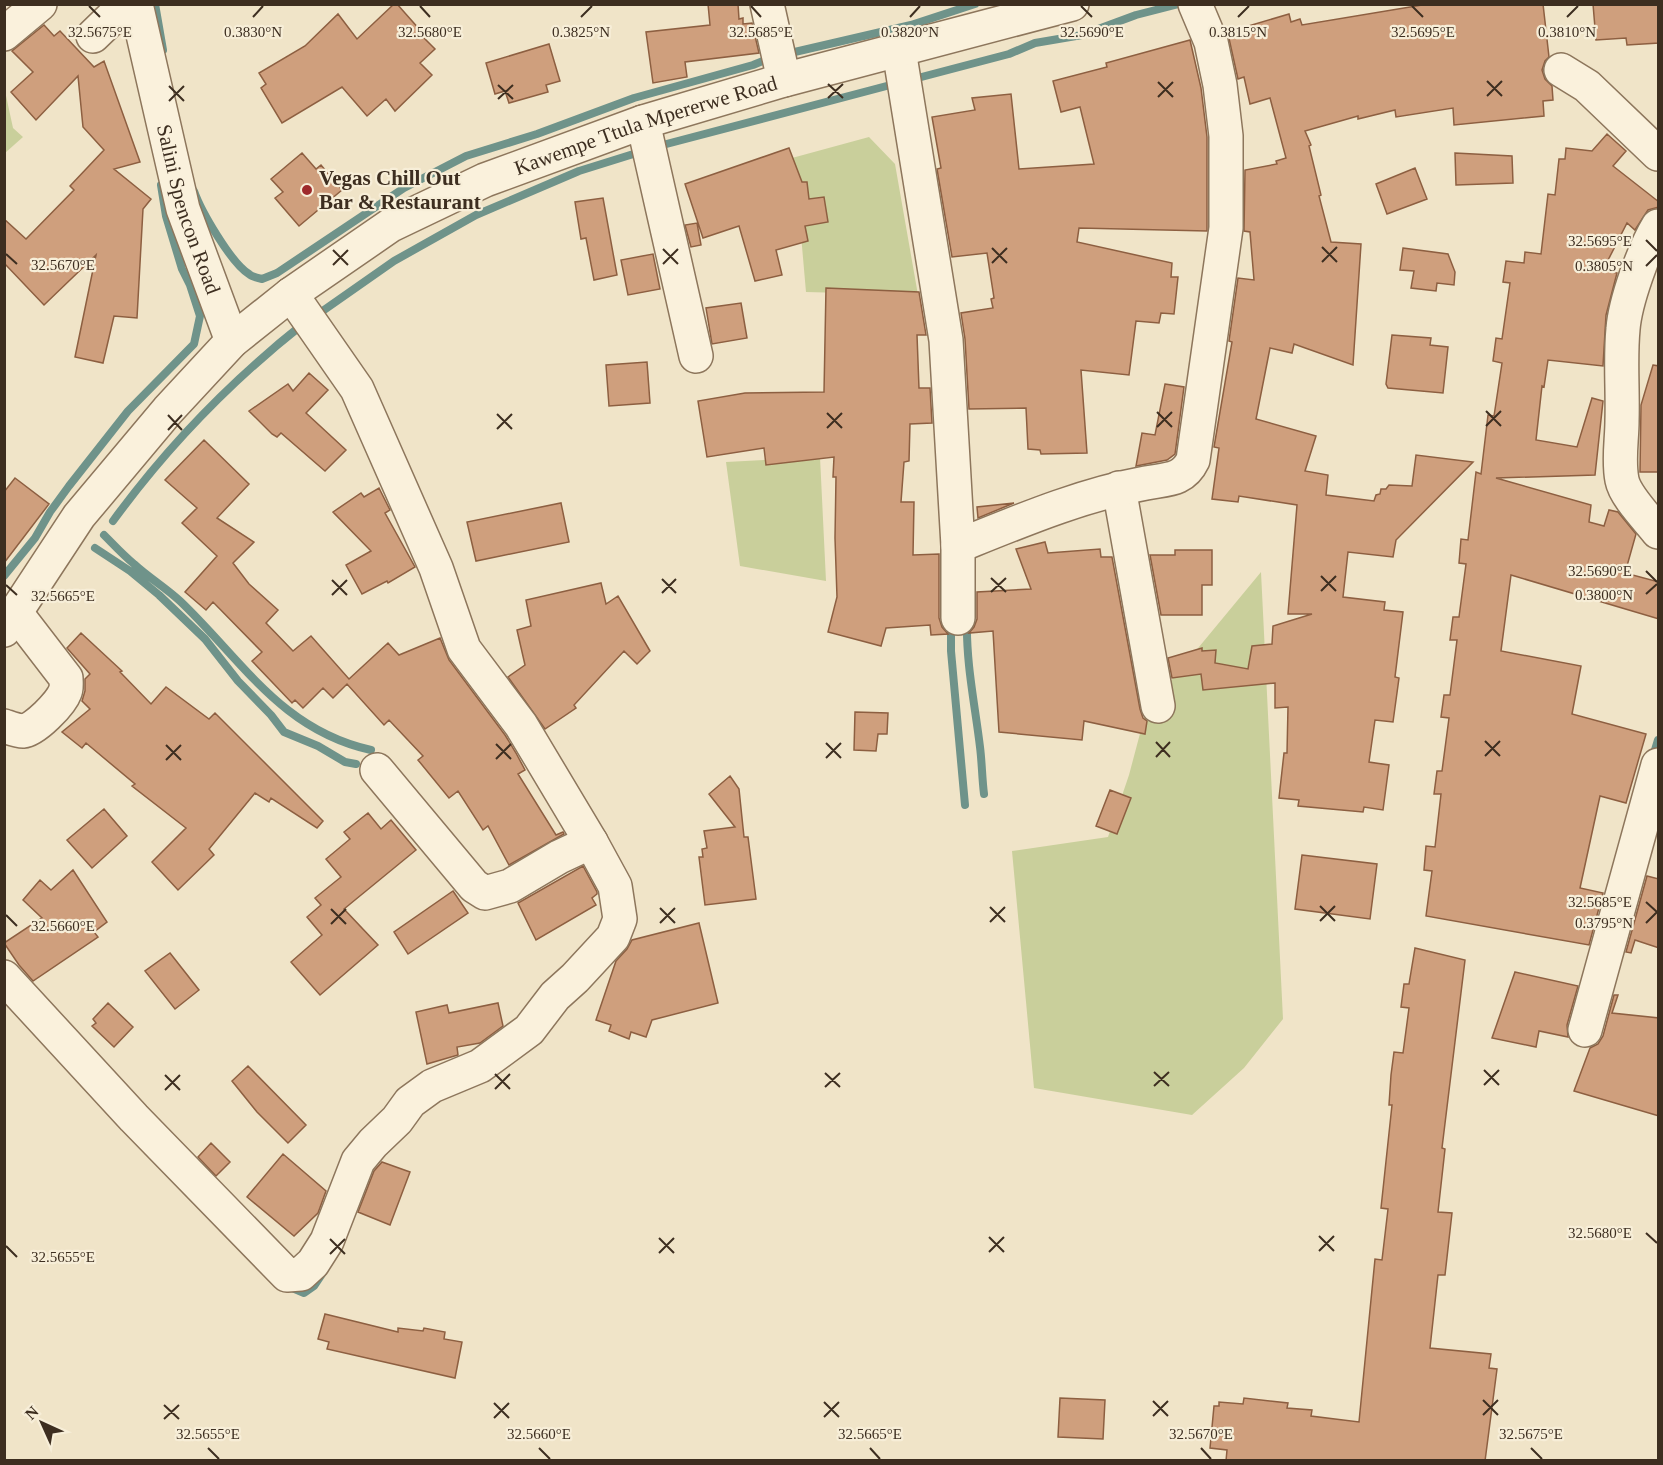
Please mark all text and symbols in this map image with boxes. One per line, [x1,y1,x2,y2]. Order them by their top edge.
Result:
text: 32.5675°E [68,24,132,40]
text: 0.3830°N [224,24,282,40]
text: 32.5680°E [398,24,462,40]
text: 0.3825°N [552,24,610,40]
text: 32.5685°E [729,24,793,40]
text: 0.3820°N [881,24,939,40]
text: 32.5690°E [1060,24,1124,40]
text: 0.3815°N [1209,24,1267,40]
text: 32.5695°E [1391,24,1455,40]
text: 0.3810°N [1538,24,1596,40]
street label: Kawempe Ttula Mpererwe Road [511,71,780,180]
street label: Salini Spencon Road [152,122,226,298]
place label: Vegas Chill Out Bar & Restaurant [319,166,481,214]
marker: Vegas Chill Out Bar & Restaurant [300,183,314,197]
text: 32.5695°E [1568,233,1632,249]
text: 32.5670°E [31,257,95,273]
text: 0.3805°N [1575,258,1633,274]
text: 32.5690°E [1568,563,1632,579]
text: 0.3800°N [1575,587,1633,603]
text: 32.5665°E [31,588,95,604]
text: 32.5685°E [1568,894,1632,910]
text: 0.3795°N [1575,915,1633,931]
text: 32.5660°E [31,918,95,934]
text: 32.5680°E [1568,1225,1632,1241]
text: 32.5655°E [31,1249,95,1265]
north arrow [12,1393,72,1453]
text: N [22,1402,42,1423]
text: 32.5655°E [176,1426,240,1442]
text: 32.5660°E [507,1426,571,1442]
text: 32.5665°E [838,1426,902,1442]
text: 32.5670°E [1169,1426,1233,1442]
text: 32.5675°E [1499,1426,1563,1442]

